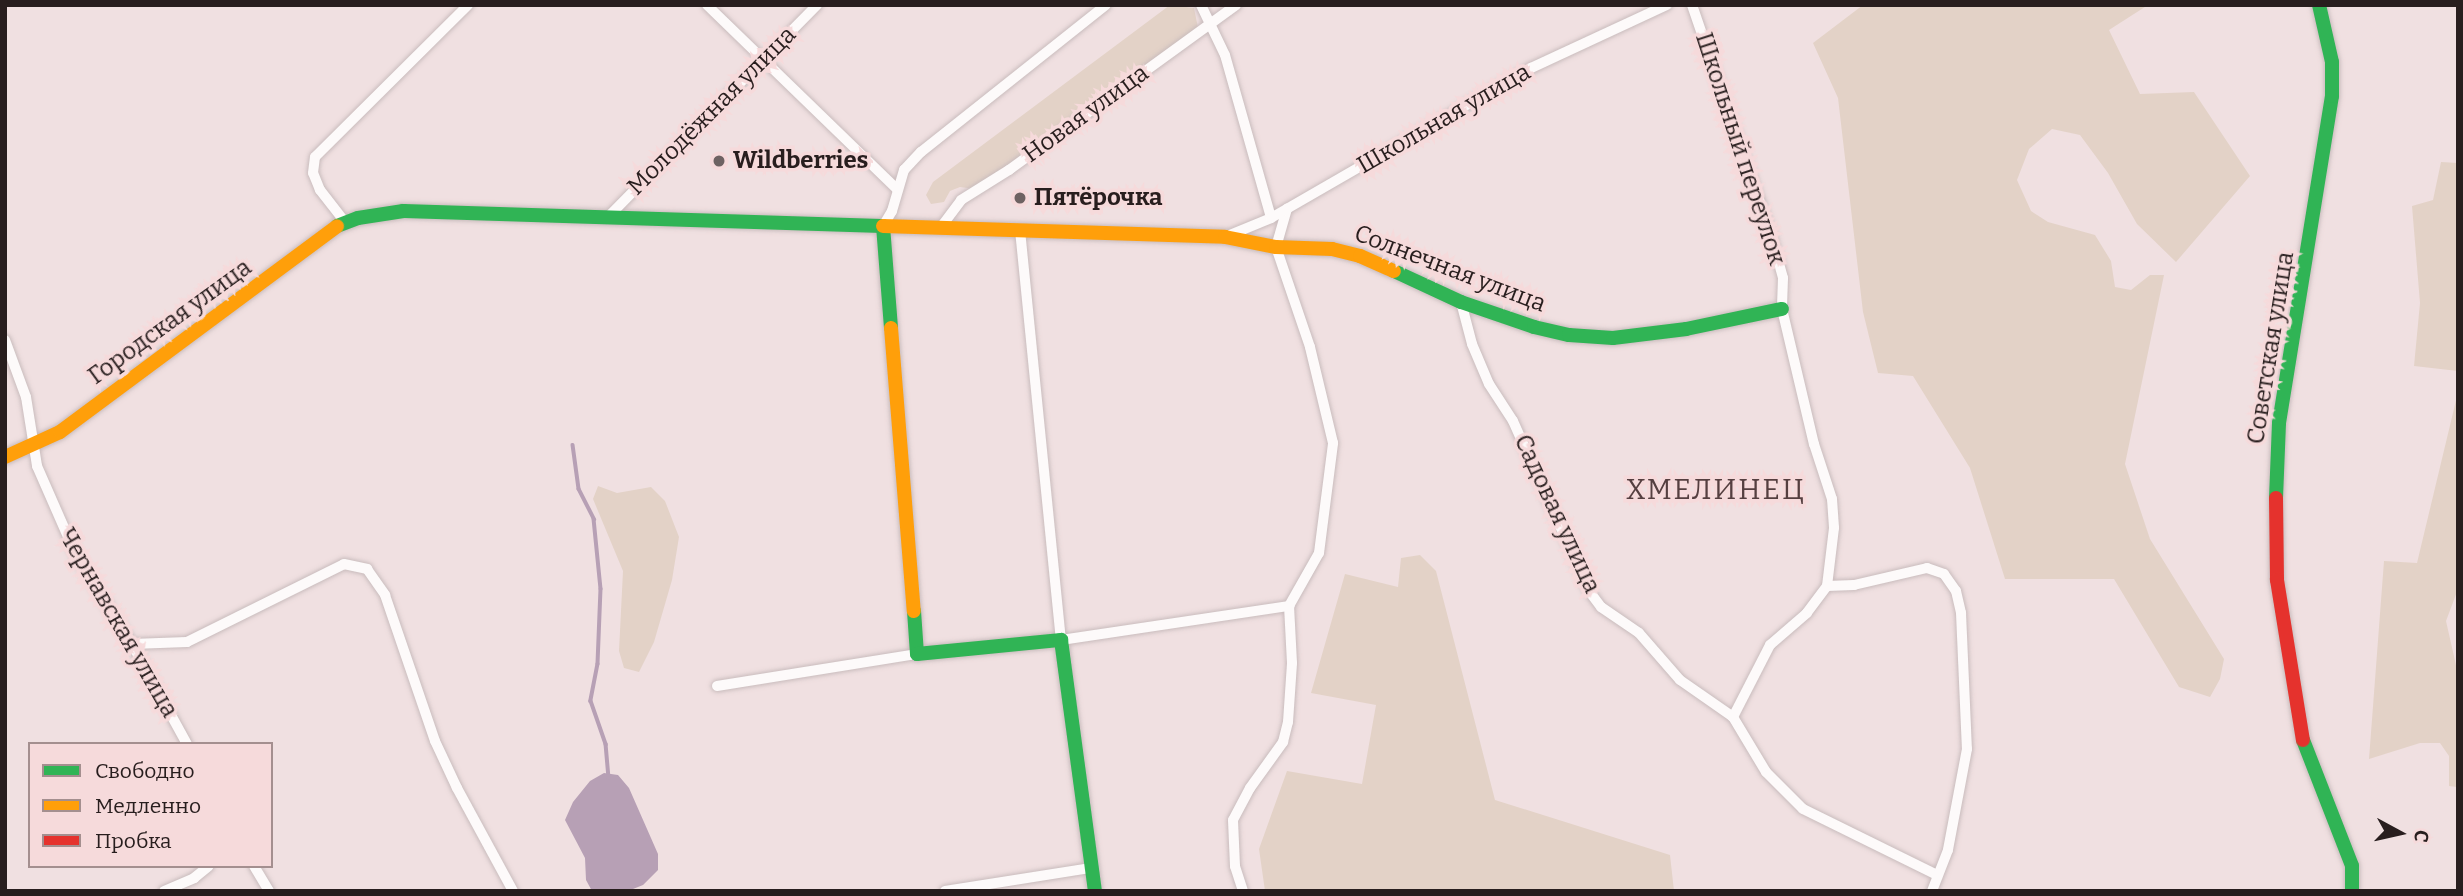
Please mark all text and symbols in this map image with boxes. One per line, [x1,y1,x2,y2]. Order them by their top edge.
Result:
street label: Молодёжная улица [622,21,802,201]
street label: Школьный переулок [1689,29,1791,269]
street label: Школьная улица [1352,58,1536,180]
street label: Новая улица [1018,59,1154,169]
place label: Wildberries [733,147,868,175]
marker: Wildberries [711,153,727,169]
place label: Пятёрочка [1034,184,1163,212]
marker: Пятёрочка [1012,190,1028,206]
street label: Солнечная улица [1350,219,1550,319]
street label: Советская улица [2242,250,2300,446]
street label: Городская улица [83,253,257,391]
street label: Садовая улица [1508,430,1606,598]
district label: ХМЕЛИНЕЦ [1627,473,1805,507]
street label: Чернавская улица [52,523,184,723]
legend [28,742,273,868]
text: Свободно [95,758,195,784]
text: Медленно [95,793,201,819]
north arrow [2365,798,2435,868]
text: Пробка [95,828,172,854]
text: С [2409,828,2434,844]

